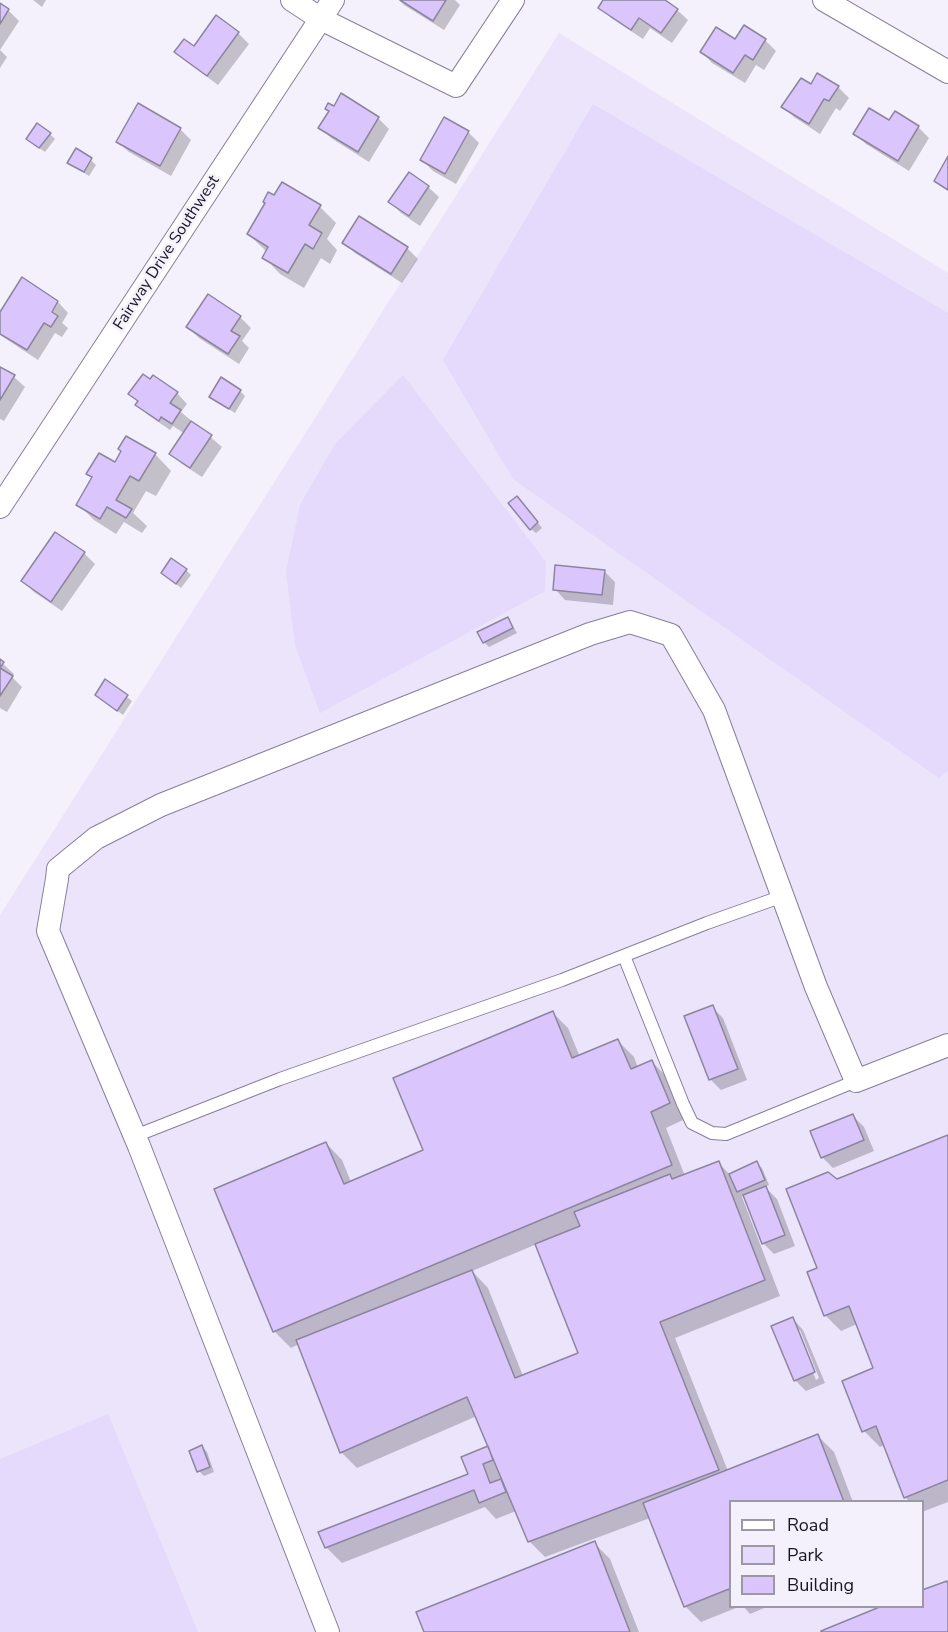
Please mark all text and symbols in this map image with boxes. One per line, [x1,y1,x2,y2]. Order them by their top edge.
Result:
street label: Fairway Drive Southwest [110,172,224,334]
legend [729,1500,924,1608]
text: Road [787,1513,829,1537]
text: Park [787,1543,823,1567]
text: Building [787,1573,854,1597]

